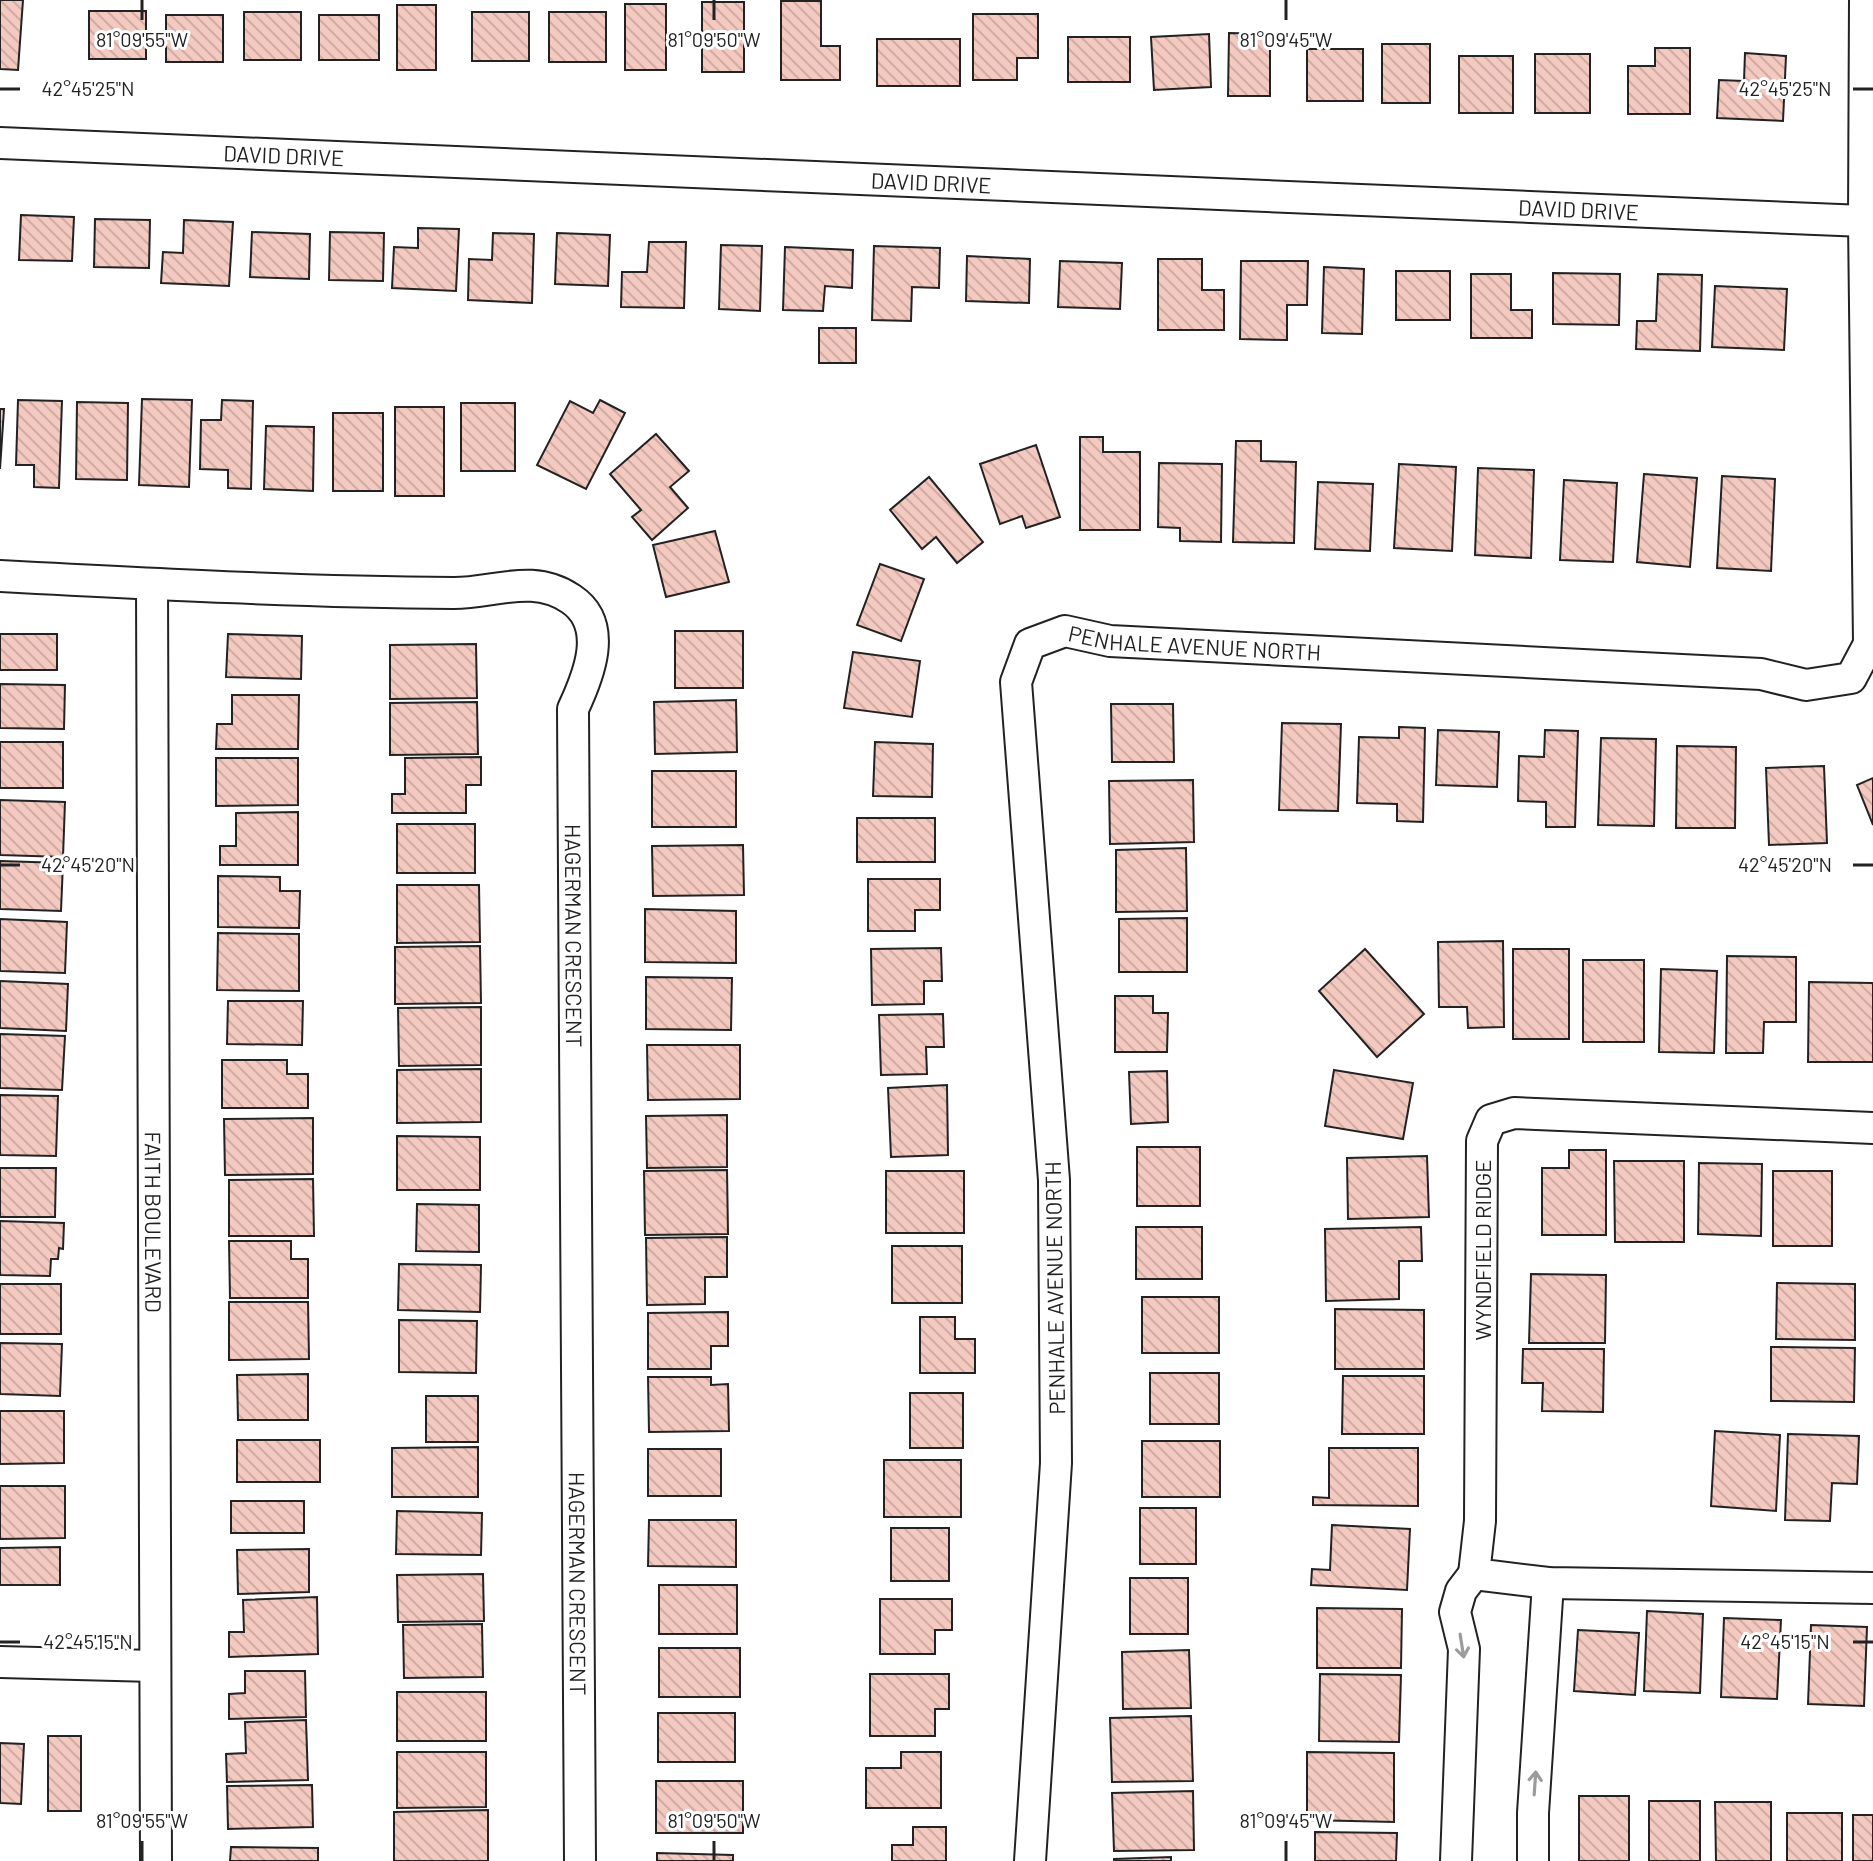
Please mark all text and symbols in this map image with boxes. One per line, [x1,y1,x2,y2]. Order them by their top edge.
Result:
text: 81°09'55"W [96,27,189,51]
text: 81°09'50"W [667,27,761,51]
text: 81°09'45"W [1240,27,1333,51]
text: 42°45'25"N [41,76,135,100]
text: 42°45'25"N [1738,76,1832,100]
street label: DAVID DRIVE [223,139,345,170]
street label: DAVID DRIVE [870,166,992,197]
street label: DAVID DRIVE [1518,194,1640,225]
street label: PENHALE AVENUE NORTH [1066,619,1322,665]
street label: HAGERMAN CRESCENT [561,824,588,1047]
text: 42°45'20"N [41,852,135,876]
text: 42°45'20"N [1738,852,1832,876]
street label: FAITH BOULEVARD [141,1131,167,1313]
street label: WYNDFIELD RIDGE [1469,1159,1495,1341]
street label: PENHALE AVENUE NORTH [1039,1161,1069,1415]
street label: HAGERMAN CRESCENT [565,1472,592,1695]
text: 42°45'15"N [43,1629,133,1653]
text: 42°45'15"N [1740,1629,1830,1653]
one-way arrow [1455,1632,1470,1658]
one-way arrow [1528,1770,1543,1797]
text: 81°09'55"W [96,1808,189,1832]
text: 81°09'50"W [667,1808,761,1832]
text: 81°09'45"W [1240,1808,1333,1832]

